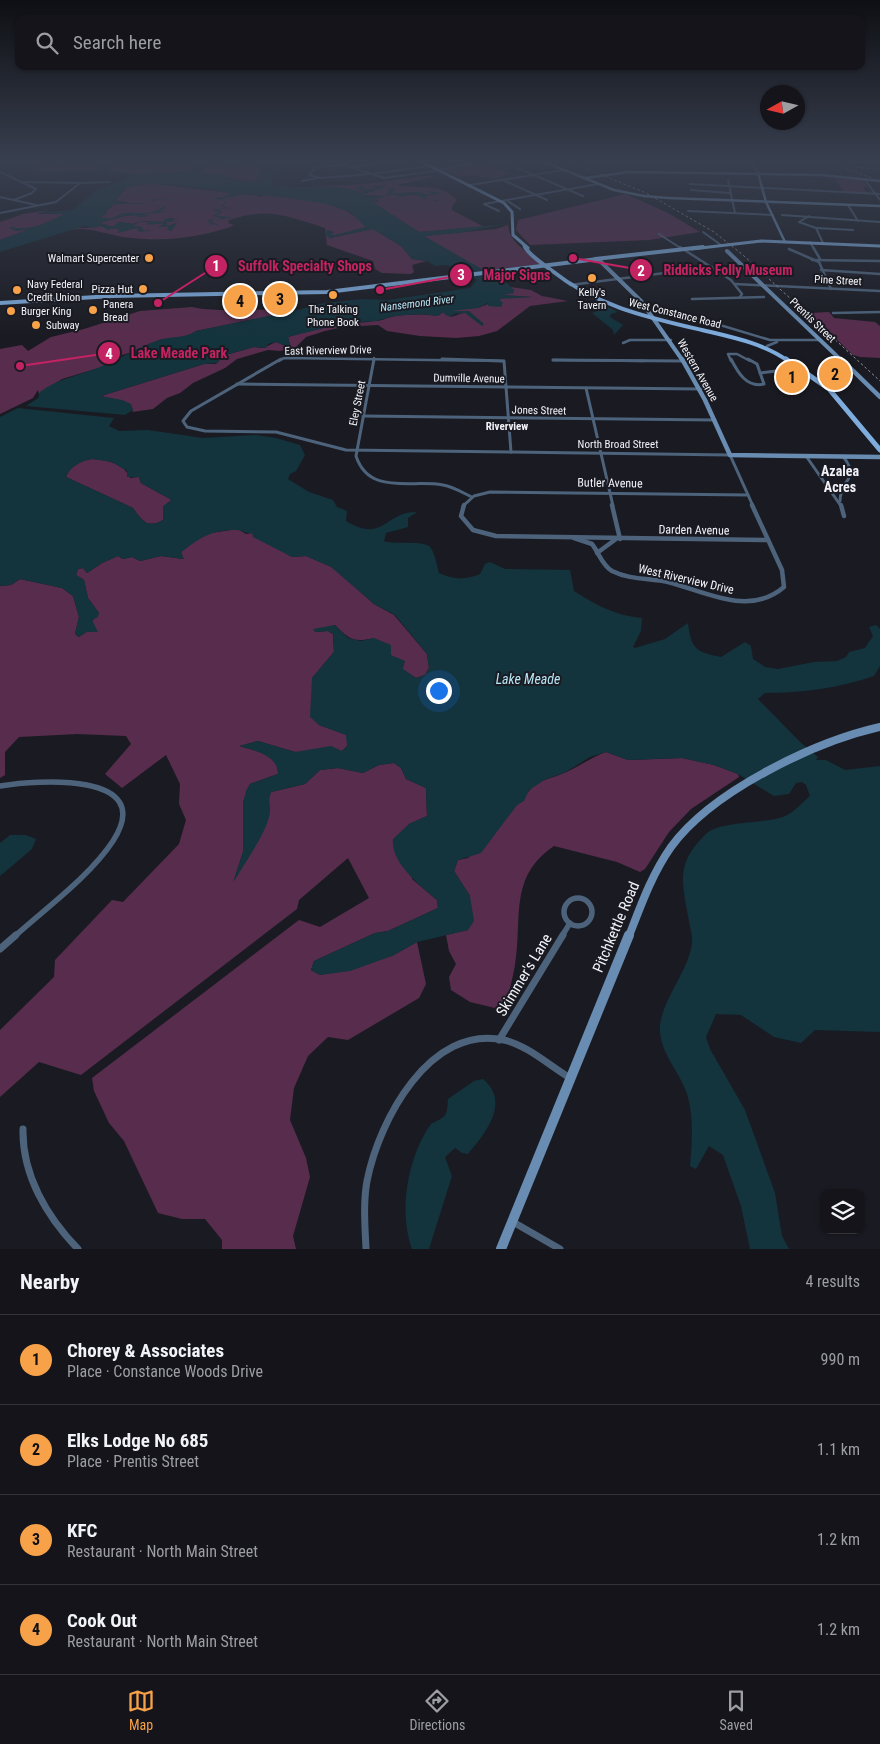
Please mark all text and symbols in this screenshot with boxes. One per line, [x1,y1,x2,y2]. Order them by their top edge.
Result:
search box [15,15,865,70]
icon: search [33,29,61,57]
text: Search here [73,31,161,54]
north arrow [760,85,805,130]
place label: Walmart Supercenter [48,252,140,265]
marker: Walmart Supercenter [143,252,155,264]
callout: Suffolk Specialty Shops [203,252,382,281]
callout: Riddicks Folly Museum [629,256,803,285]
text: 1 [212,257,220,275]
text: Suffolk Specialty Shops [238,258,372,274]
callout: Major Signs [449,261,561,290]
text: 2 [637,262,645,280]
text: Riddicks Folly Museum [663,262,793,278]
text: 3 [457,266,465,284]
text: Major Signs [484,267,550,283]
marker: Kelly's Tavern [586,272,598,284]
street label: Pine Street [814,273,862,288]
place label: Navy Federal Credit Union [27,278,83,304]
pin: 3 [264,280,296,318]
pin: 4 [224,282,256,320]
place label: Pizza Hut [92,283,133,296]
marker: Pizza Hut [137,283,149,295]
marker: Navy Federal Credit Union [11,284,23,296]
place label: Kelly's Tavern [578,286,606,312]
marker: The Talking Phone Book [327,289,339,301]
water label: Nansemond River [380,292,455,314]
street label: Prentis Street [787,295,838,346]
street label: West Constance Road [627,296,723,331]
place label: Panera Bread [103,298,133,324]
place label: The Talking Phone Book [307,303,359,329]
marker: Panera Bread [87,304,99,316]
marker: Burger King [5,305,17,317]
place label: Burger King [21,305,71,318]
marker: Subway [30,319,42,331]
place label: Subway [46,319,80,332]
street label: Western Avenue [675,337,721,404]
callout: Lake Meade Park [96,339,238,368]
street label: East Riverview Drive [284,343,372,358]
text: 4 [105,345,113,363]
text: Lake Meade Park [131,345,227,361]
pin: 2 [819,355,851,393]
pin: 1 [776,358,808,396]
street label: Dumville Avenue [433,371,505,386]
street label: Eley Street [347,379,368,427]
street label: Jones Street [512,404,566,417]
district label: Riverview [486,420,528,433]
street label: North Broad Street [578,438,658,451]
district label: Azalea Acres [821,463,859,495]
street label: Butler Avenue [577,475,643,491]
street label: Darden Avenue [658,522,730,538]
street label: West Riverview Drive [637,561,736,597]
water label: Lake Meade [496,671,560,687]
your location [426,678,452,704]
street label: Pitchkettle Road [589,879,643,975]
street label: Skimmer's Lane [492,930,556,1020]
map controls [820,1189,865,1234]
button: layers [820,1189,865,1234]
text: Nearby [20,1270,79,1294]
text: 4 results [805,1272,860,1291]
text: Chorey & Associates [67,1339,224,1362]
text: 1 [32,1350,40,1369]
text: 990 m [821,1350,860,1369]
text: Place · Constance Woods Drive [67,1362,263,1381]
text: Elks Lodge No 685 [67,1429,208,1452]
text: 2 [32,1440,40,1459]
text: 1.1 km [817,1440,860,1459]
text: Place · Prentis Street [67,1452,199,1471]
text: KFC [67,1519,97,1542]
text: 3 [32,1530,40,1549]
text: 1.2 km [817,1530,860,1549]
text: Restaurant · North Main Street [67,1542,258,1561]
text: Cook Out [67,1609,137,1632]
text: 4 [32,1620,40,1639]
text: 1.2 km [817,1620,860,1639]
text: Restaurant · North Main Street [67,1632,258,1651]
tab: Map [127,1687,155,1733]
tab: Directions [409,1687,465,1733]
tab: Saved [720,1687,753,1733]

